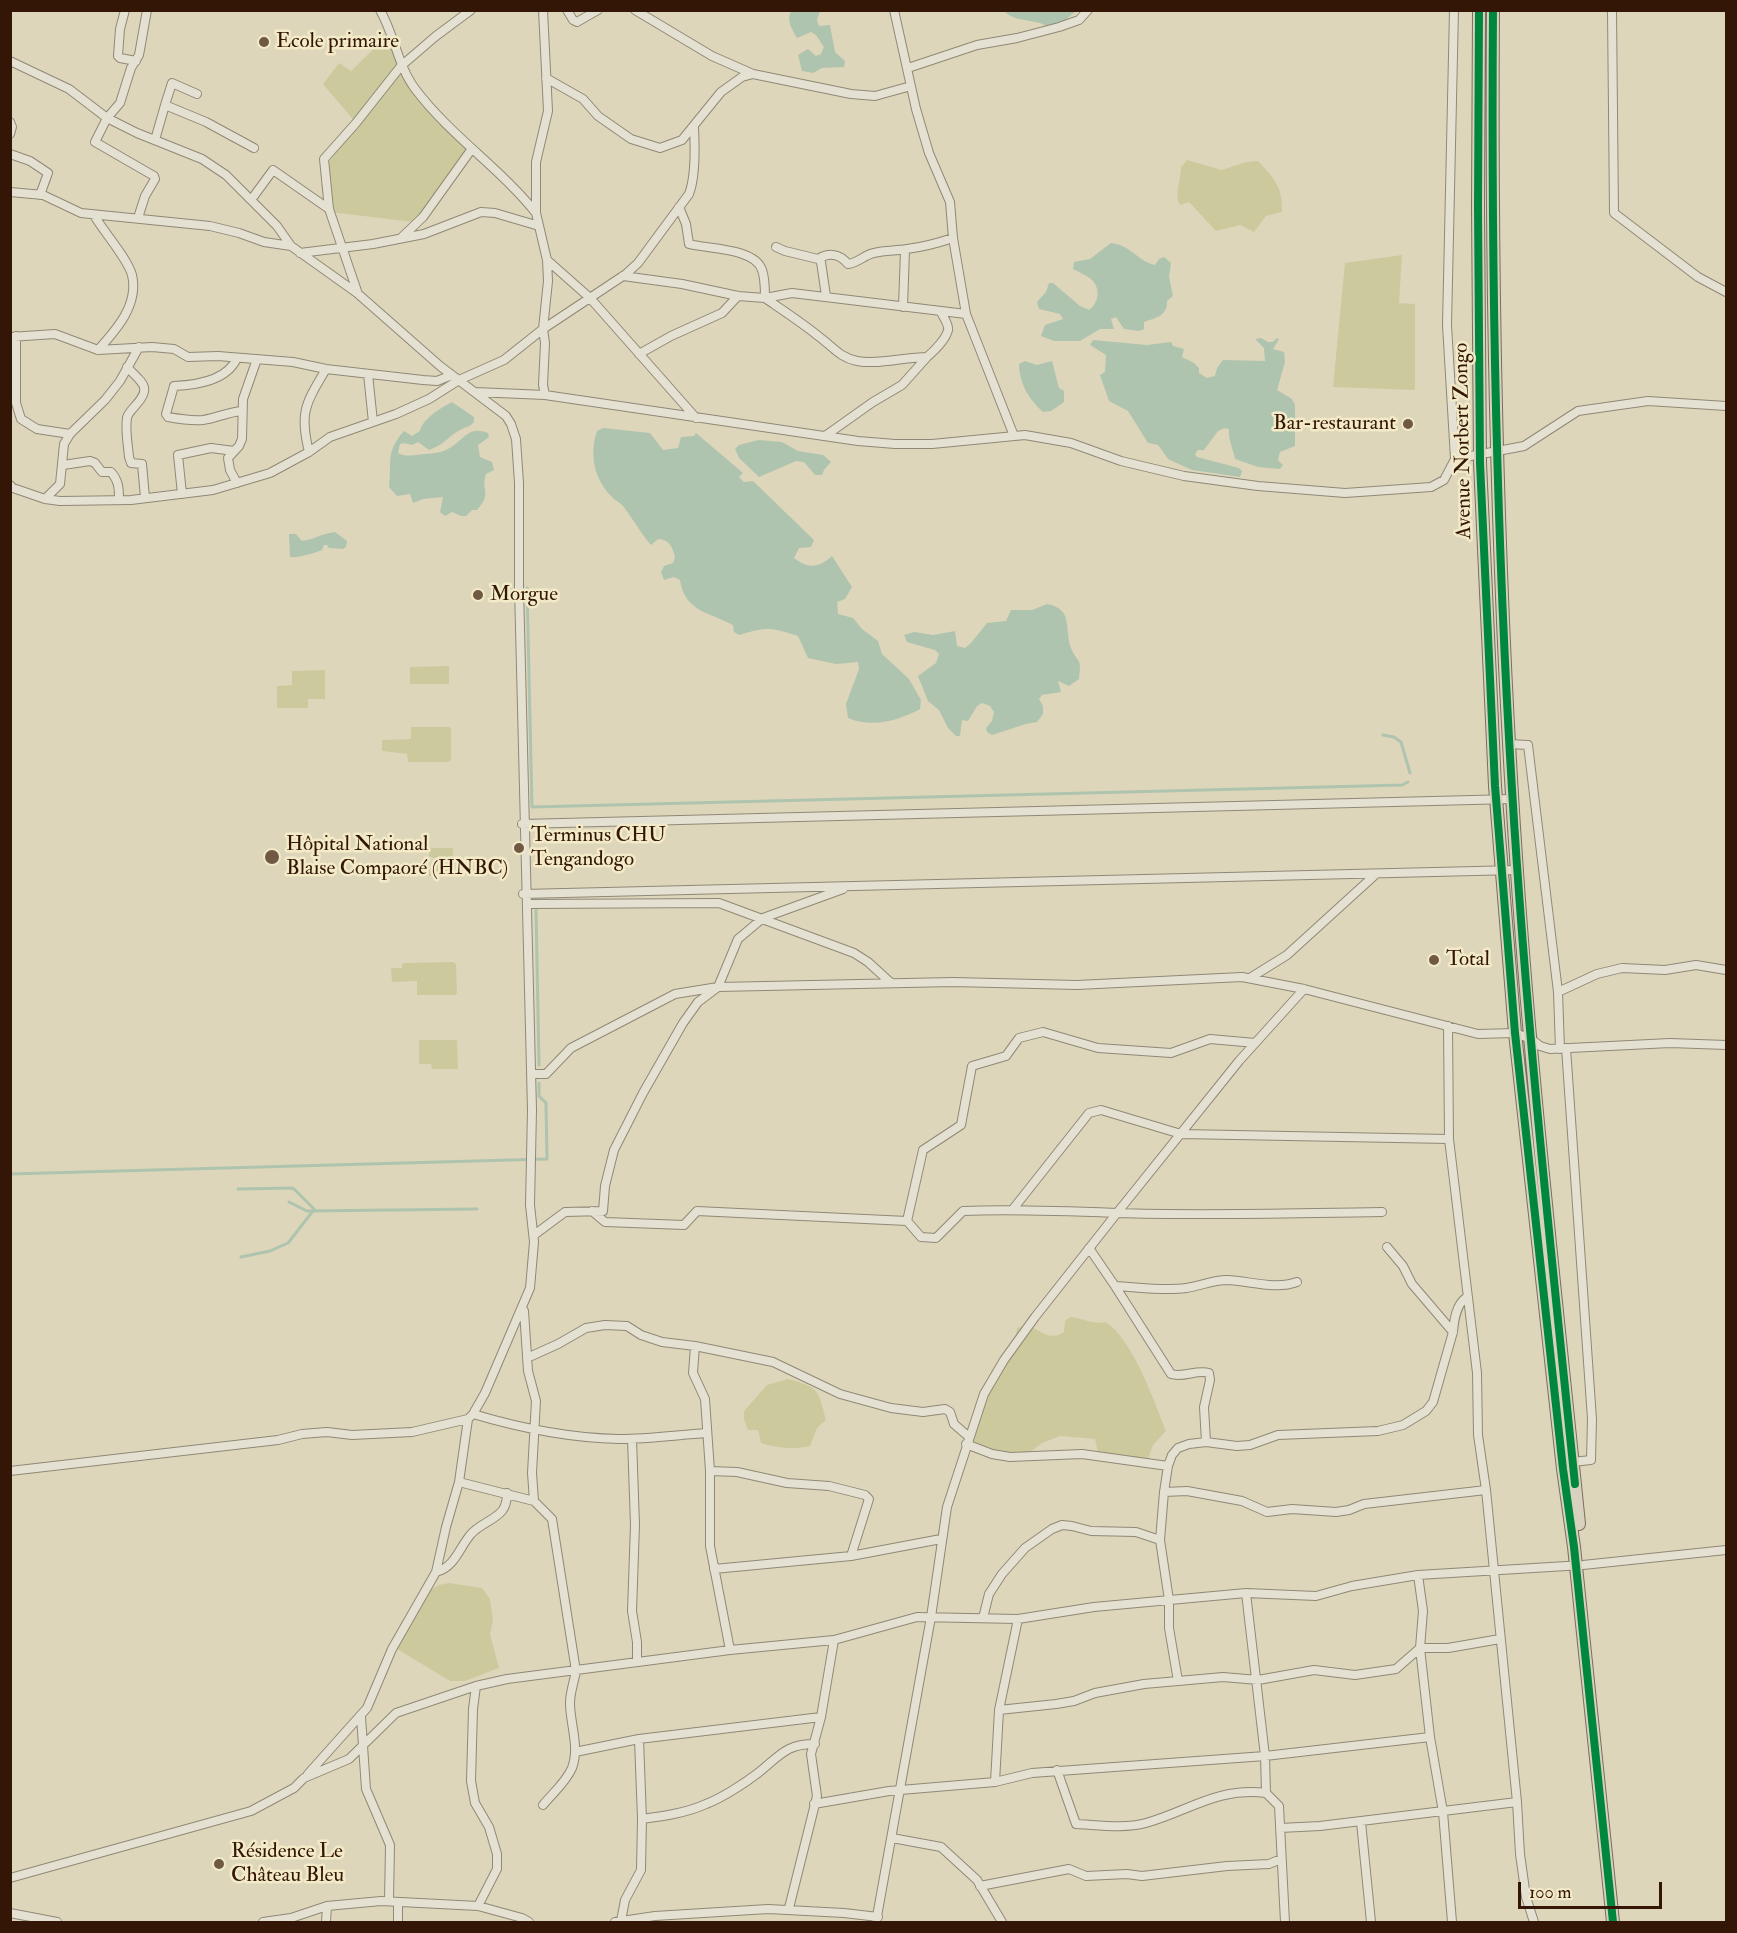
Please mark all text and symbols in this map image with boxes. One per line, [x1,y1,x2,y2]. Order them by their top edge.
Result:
place label: Ecole primaire [276,29,399,55]
marker: Ecole primaire [257,35,271,49]
street label: Avenue Norbert Zongo [1450,342,1478,540]
place label: Bar-restaurant [1273,411,1396,437]
marker: Bar-restaurant [1401,417,1415,431]
place label: Morgue [490,582,558,608]
marker: Morgue [471,588,485,602]
place label: Terminus CHU Tengandogo [531,823,666,873]
place label: Hôpital National Blaise Compaoré (HNBC) [286,832,508,882]
marker: Terminus CHU Tengandogo [512,841,526,855]
marker: Hôpital National Blaise Compaoré (HNBC) [263,848,281,866]
place label: Total [1446,947,1490,973]
marker: Total [1427,953,1441,967]
place label: Résidence Le Château Bleu [231,1839,344,1889]
marker: Résidence Le Château Bleu [212,1857,226,1871]
scale bar [1521,1870,1665,1908]
text: 100 m [1529,1881,1572,1904]

